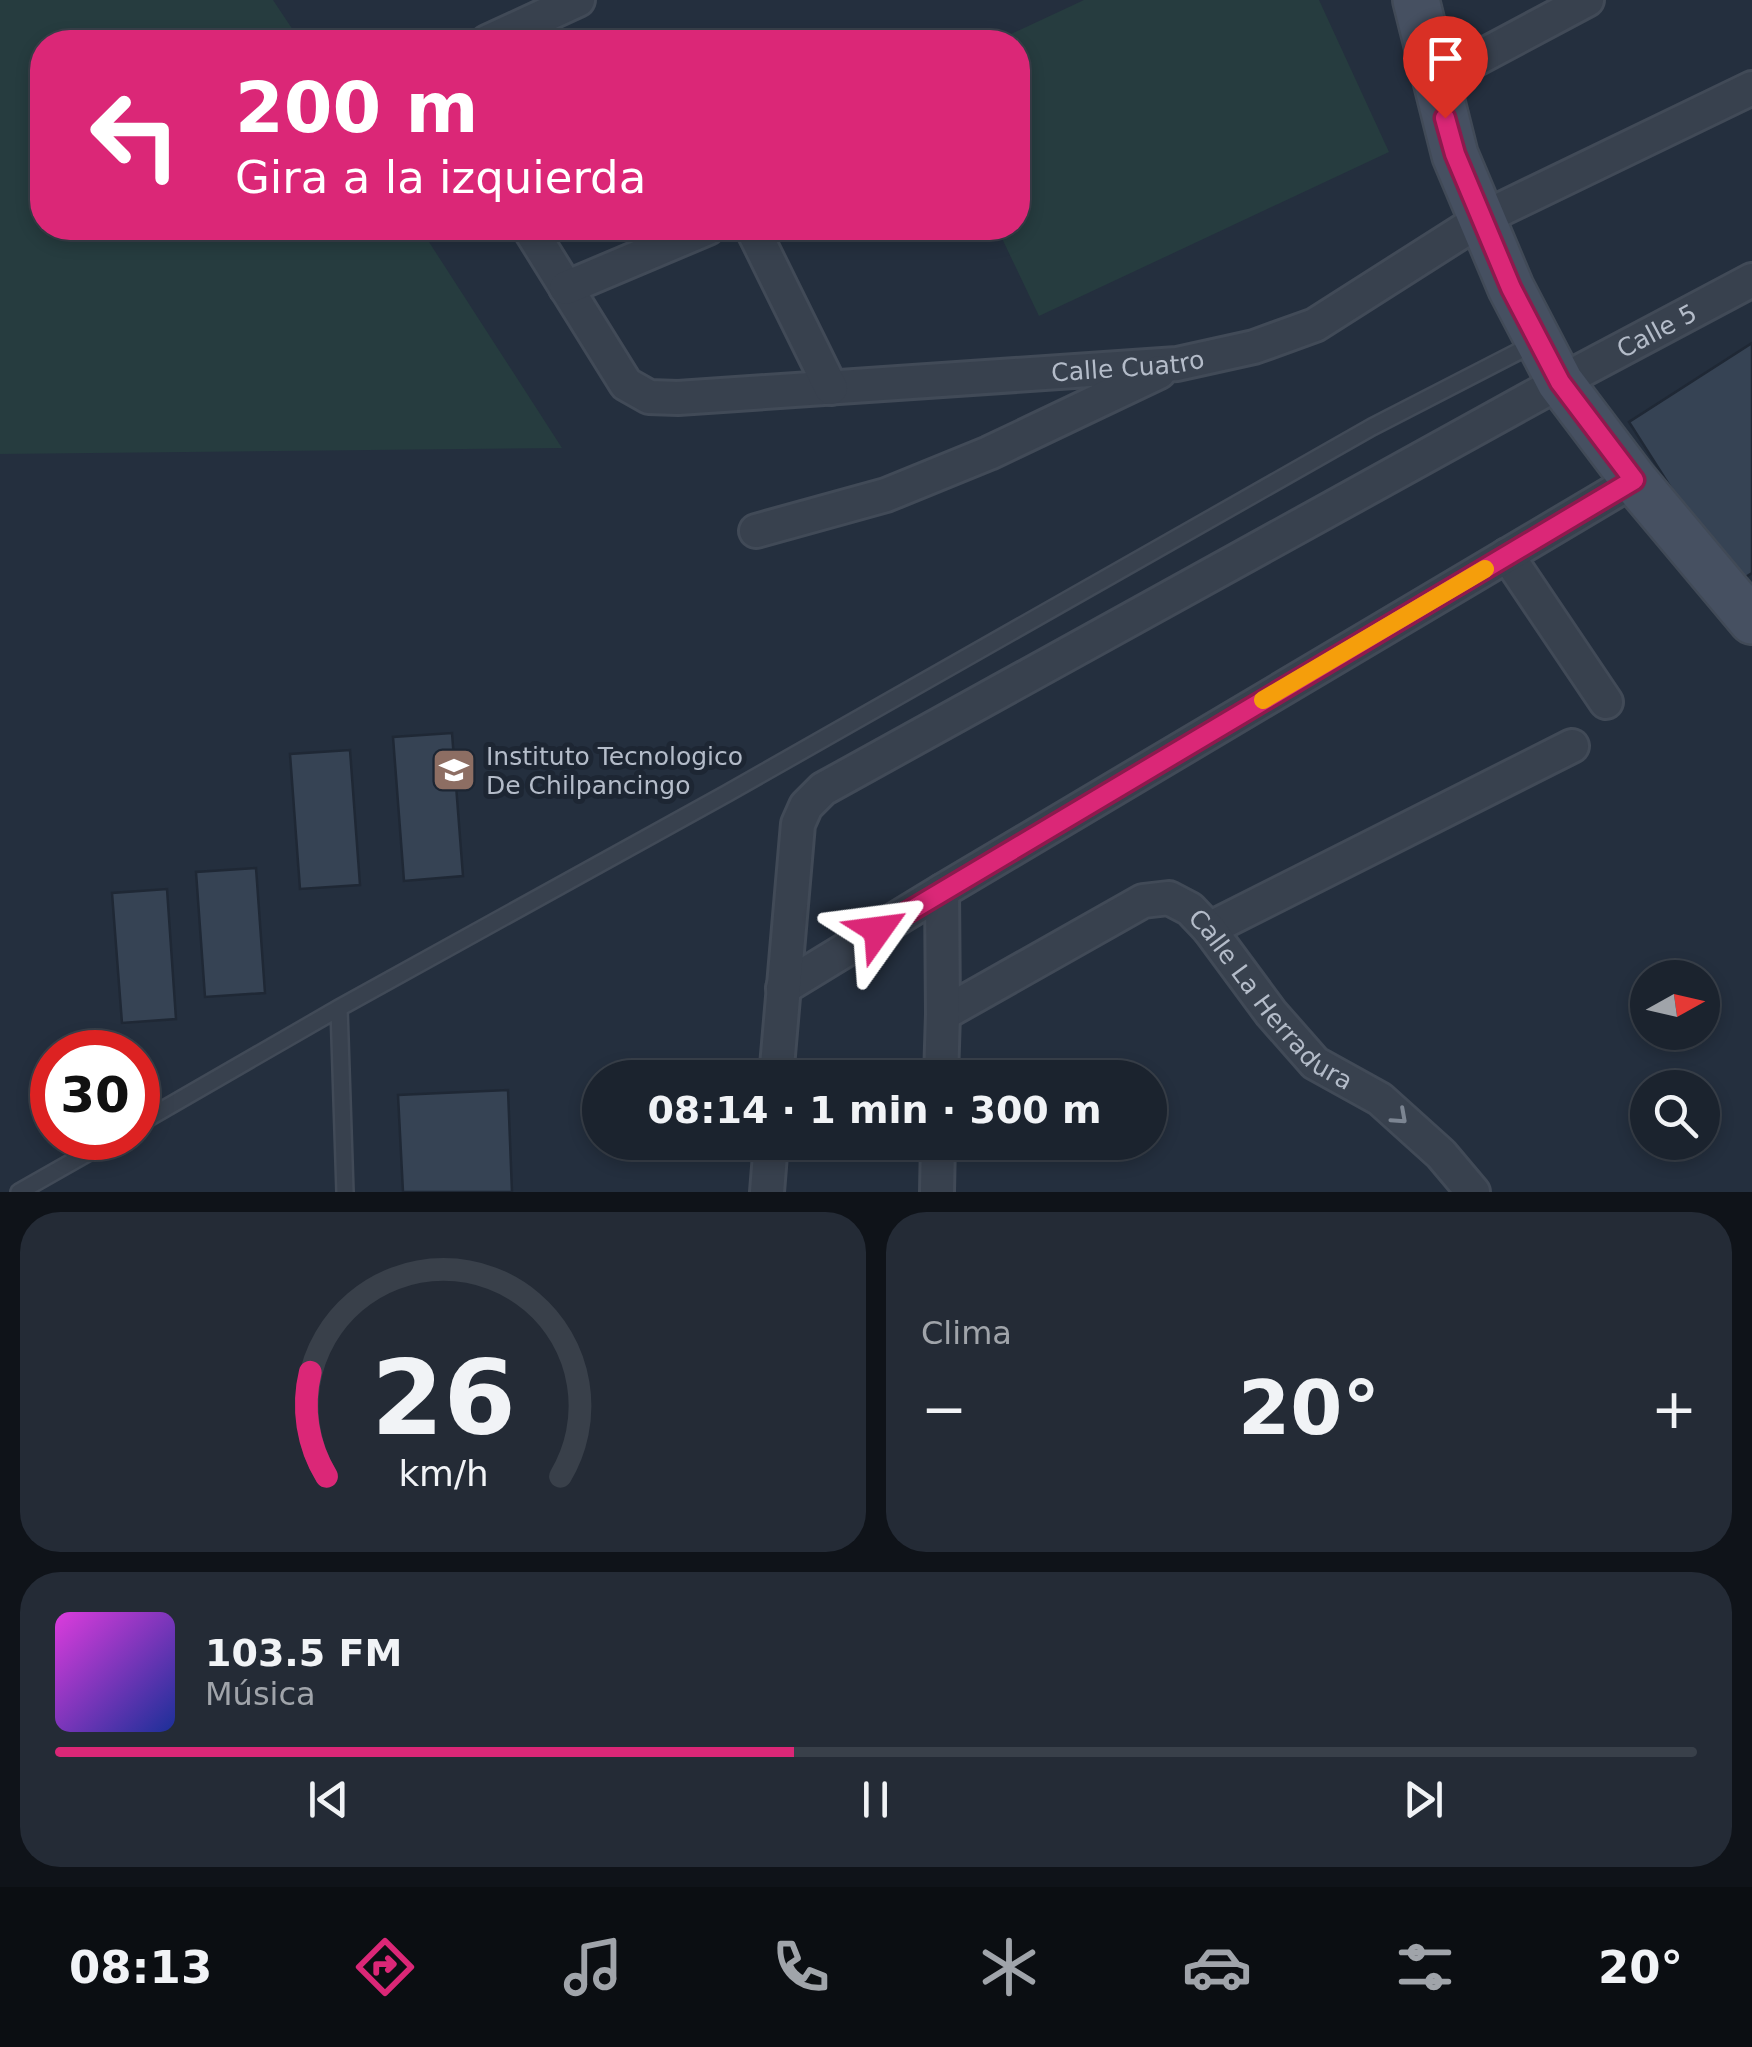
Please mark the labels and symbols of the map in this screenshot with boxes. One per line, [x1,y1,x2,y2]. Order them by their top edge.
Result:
pin [1403,16,1488,119]
street label: Calle 5 [1612,298,1702,364]
street label: Calle Cuatro [1050,344,1207,388]
place label: Instituto Tecnologico De Chilpancingo [486,742,743,800]
school or university icon: Instituto Tecnologico De Chilpancingo [431,747,477,793]
position arrow [826,878,930,982]
street label: Calle La Herradura [1183,903,1358,1096]
north arrow [1630,960,1720,1050]
speed limit sign: 30 [30,1030,160,1160]
one-way arrow [1388,1105,1407,1123]

